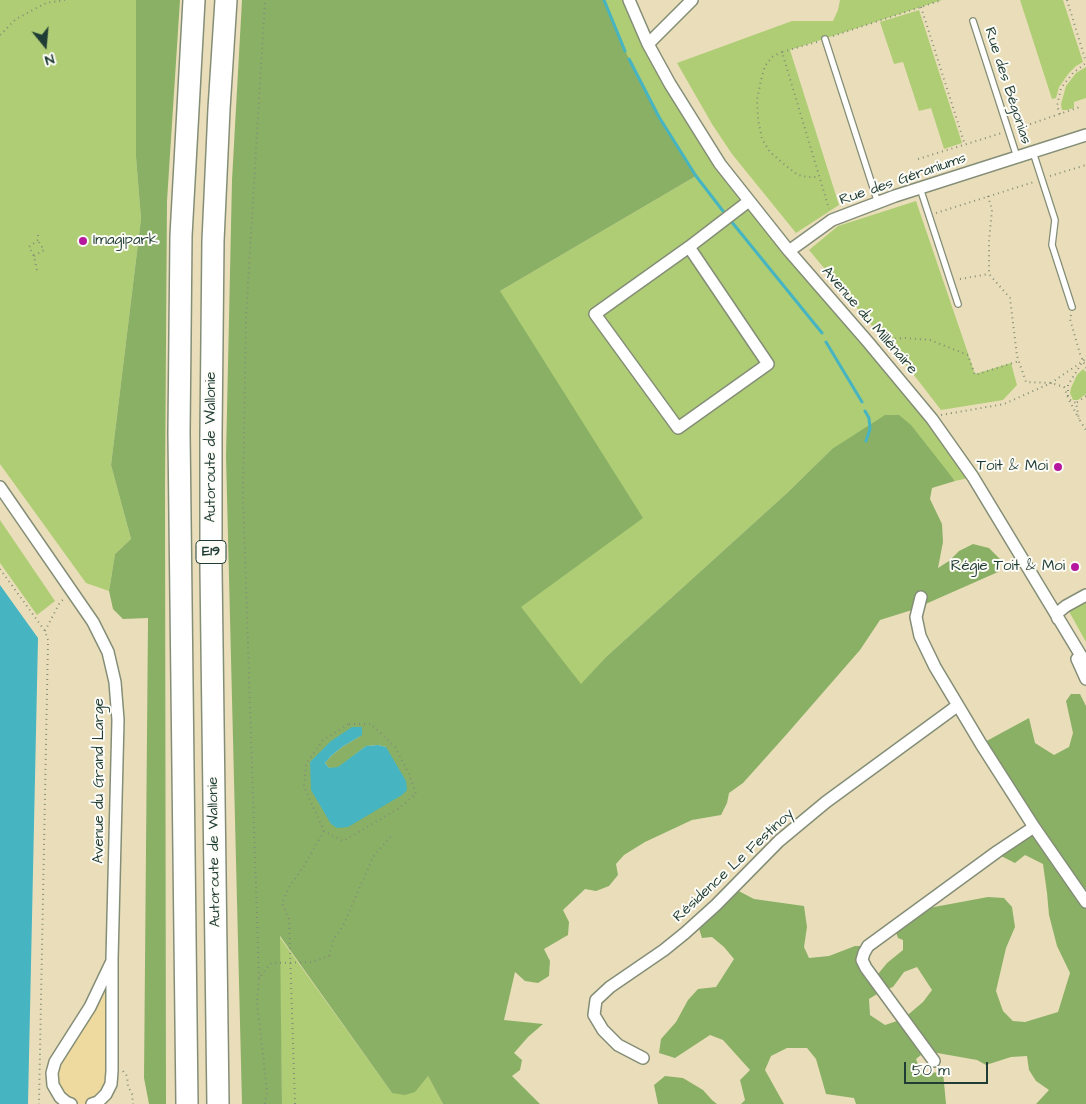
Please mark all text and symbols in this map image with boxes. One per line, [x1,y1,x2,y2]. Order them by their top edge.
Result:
north arrow [20,20,70,70]
street label: Rue des Bégonias [980,25,1034,147]
text: N [42,48,57,70]
street label: Rue des Géraniums [837,150,969,210]
place label: Imagipark [93,232,158,250]
marker: Imagipark [77,235,89,247]
street label: Avenue du Millénaire [817,263,921,379]
street label: Autoroute de Wallonie [203,372,221,522]
place label: Toit & Moi [977,458,1048,476]
marker: Toit & Moi [1052,461,1064,473]
road number: E19 [196,540,226,564]
place label: Régie Toit & Moi [951,558,1065,576]
marker: Régie Toit & Moi [1069,561,1081,573]
street label: Avenue du Grand Large [91,698,109,864]
street label: Autoroute de Wallonie [205,776,225,928]
street label: Résidence Le Festinoy [670,805,798,927]
scale bar [906,1052,990,1084]
text: 50 m [912,1060,950,1081]

